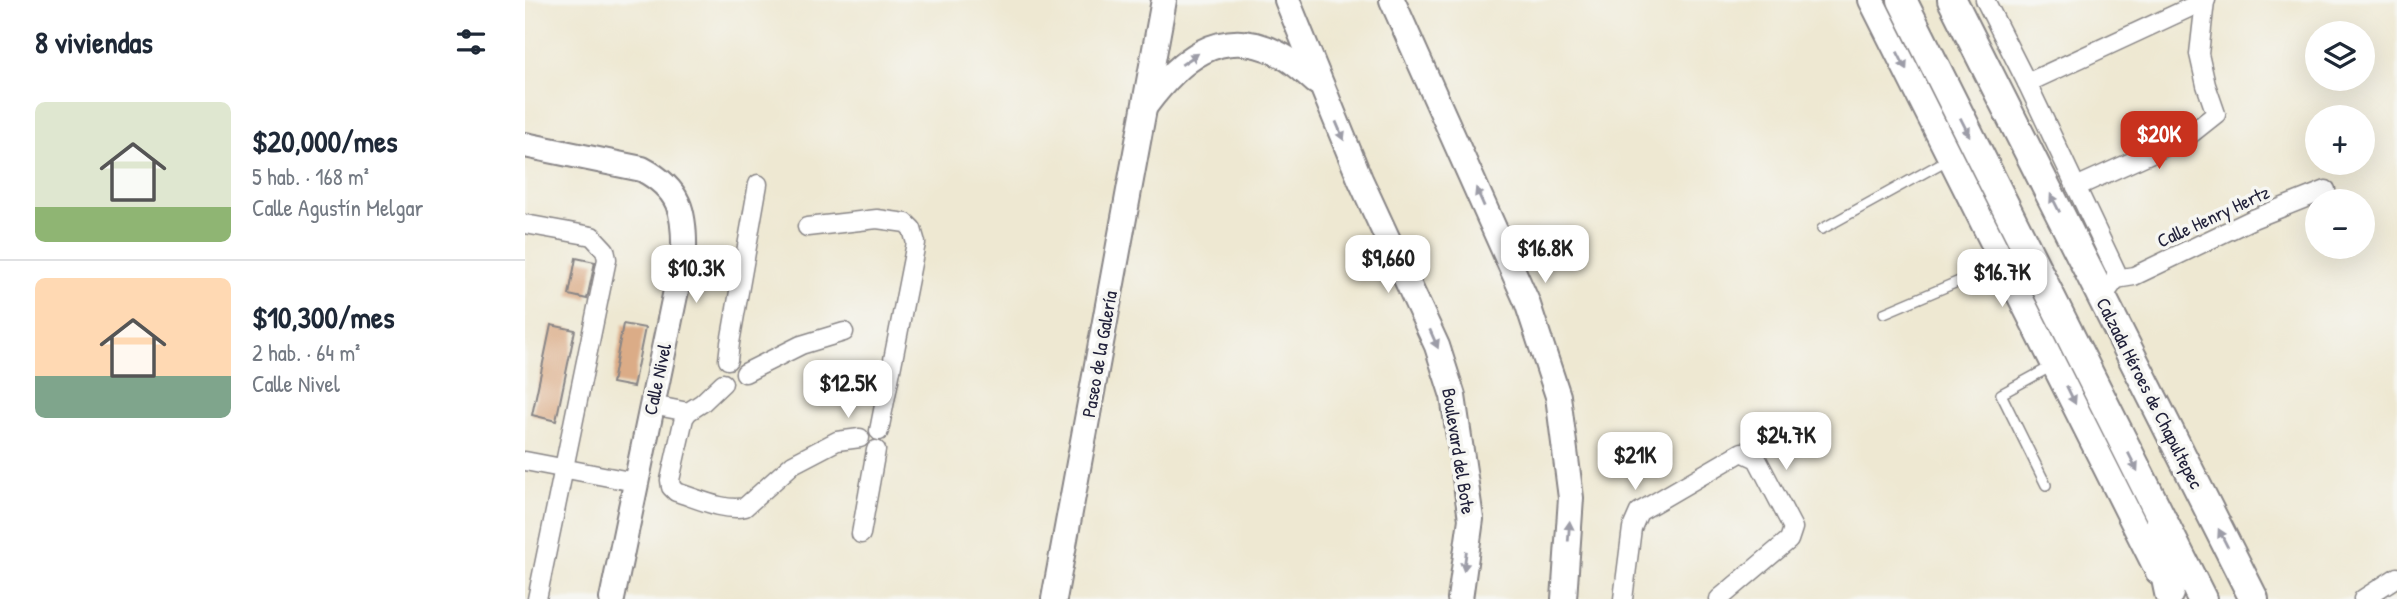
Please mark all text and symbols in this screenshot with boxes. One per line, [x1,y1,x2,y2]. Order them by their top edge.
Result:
map controls [2305,21,2375,259]
button: layers [2305,21,2375,91]
text: 8 viviendas [35,22,153,62]
icon: filters [452,23,490,61]
one-way arrow [1896,51,1907,71]
one-way arrow [1181,52,1199,66]
button: + [2305,105,2375,175]
pin: $20K [2118,111,2200,171]
one-way arrow [1960,117,1971,137]
text: $20K [2137,118,2181,149]
text: $20,000/mes [252,121,398,161]
one-way arrow [1335,121,1346,142]
icon: home [91,130,175,214]
text: 5 hab. · 168 m² [252,161,369,192]
street label: Calle Henry Hertz [2153,179,2273,253]
one-way arrow [1474,187,1486,207]
button: − [2305,189,2375,259]
text: Calle Agustín Melgar [252,192,423,223]
one-way arrow [2049,193,2061,213]
pin: $16.8K [1488,226,1602,285]
text: $16.8K [1517,232,1573,263]
pin: $9,660 [1331,236,1445,295]
text: $9,660 [1361,242,1415,273]
pin: $10.3K [639,246,753,305]
pin: $16.7K [1945,250,2059,309]
text: $10.3K [667,252,725,283]
text: $16.7K [1973,256,2031,287]
street label: Paseo de la Galería [1075,288,1123,419]
street label: Calzada Héroes de Chapultepec [2090,293,2210,494]
text: $10,300/mes [252,297,395,337]
icon: home [91,306,175,390]
one-way arrow [1429,328,1440,349]
text: 2 hab. · 64 m² [252,337,360,368]
street label: Calle Nivel [637,340,677,417]
pin: $12.5K [791,360,905,420]
text: $12.5K [819,367,877,398]
text: Calle Nivel [252,368,340,399]
one-way arrow [2065,385,2076,405]
street label: Boulevard del Bote [1436,386,1482,516]
pin: $24.7K [1729,412,1843,472]
text: $24.7K [1756,419,1816,450]
pin: $21K [1594,433,1676,492]
text: $21K [1614,439,1656,470]
one-way arrow [2127,452,2138,472]
one-way arrow [1564,520,1575,542]
one-way arrow [2218,528,2229,548]
one-way arrow [1460,550,1471,572]

